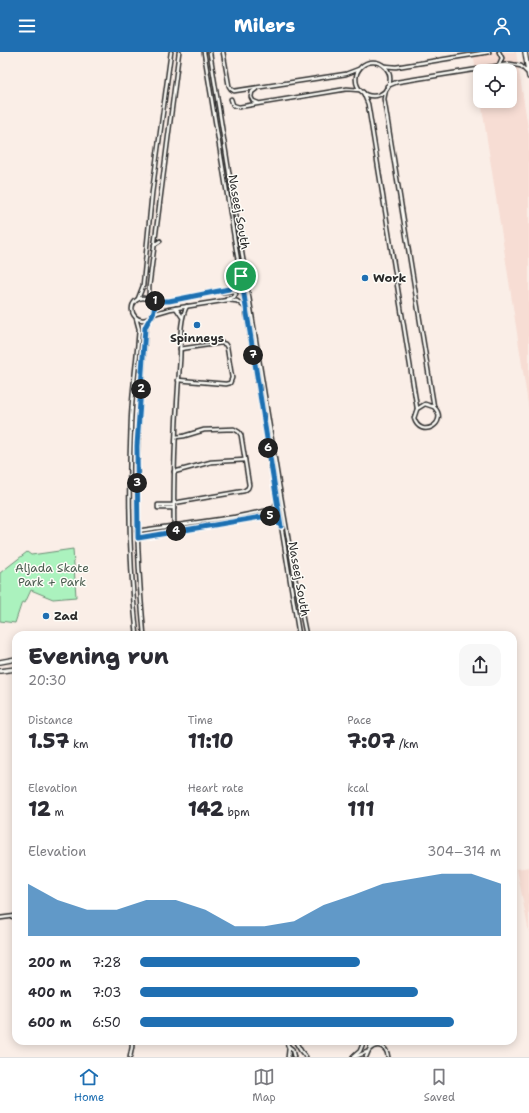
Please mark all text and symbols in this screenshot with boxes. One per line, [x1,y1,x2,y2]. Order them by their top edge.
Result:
text: Milers [234,14,295,38]
icon: menu [16,15,38,37]
icon: person [491,15,513,37]
map controls [473,64,517,108]
button: locate [473,64,517,108]
street label: Naseej South [225,173,253,251]
pin [224,259,258,293]
icon: arrive [230,265,252,287]
place label: Work [373,270,406,286]
marker: Work [360,273,370,283]
pin: 1 [145,291,165,311]
text: 1 [152,293,158,308]
marker: Spinneys [192,320,202,330]
place label: Spinneys [170,330,224,346]
pin: 7 [243,345,263,365]
text: 7 [249,347,257,362]
pin: 2 [131,379,151,399]
text: 2 [137,381,145,396]
pin: 6 [258,438,278,458]
text: 6 [264,440,272,455]
pin: 3 [127,473,147,493]
text: 3 [133,475,141,490]
pin: 5 [260,506,280,526]
text: 5 [267,508,273,523]
pin: 4 [166,521,186,541]
text: 4 [172,523,180,538]
street label: Naseej South [285,540,313,618]
park label: Aljada Skate Park + Park [15,560,89,590]
place label: Zad [54,608,78,624]
marker: Zad [41,611,51,621]
text: Evening run [28,642,169,671]
button: share [459,644,501,686]
text: 20:30 [28,672,66,689]
text: Distance [28,713,73,728]
text: Time [188,713,213,728]
text: Pace [347,713,372,728]
text: 1.57 [28,728,69,754]
text: 11:10 [188,728,234,754]
text: 7:07 [347,728,395,754]
text: km [69,737,89,752]
text: /km [395,737,419,752]
text: Elevation [28,781,77,796]
text: Heart rate [188,781,244,796]
text: kcal [347,781,369,796]
text: 12 [28,796,51,822]
text: 142 [188,796,224,822]
text: 111 [347,796,374,822]
text: m [51,805,64,820]
text: bpm [224,805,250,820]
text: Elevation [28,843,86,860]
text: 304–314 m [427,843,501,860]
text: 200 m [28,954,71,971]
text: 7:28 [92,954,121,971]
text: 400 m [28,984,72,1001]
text: 7:03 [92,984,121,1001]
text: 600 m [28,1014,72,1031]
text: 6:50 [92,1014,121,1031]
tab: Home [74,1066,104,1105]
tab: Map [252,1066,276,1105]
tab: Saved [424,1066,455,1105]

